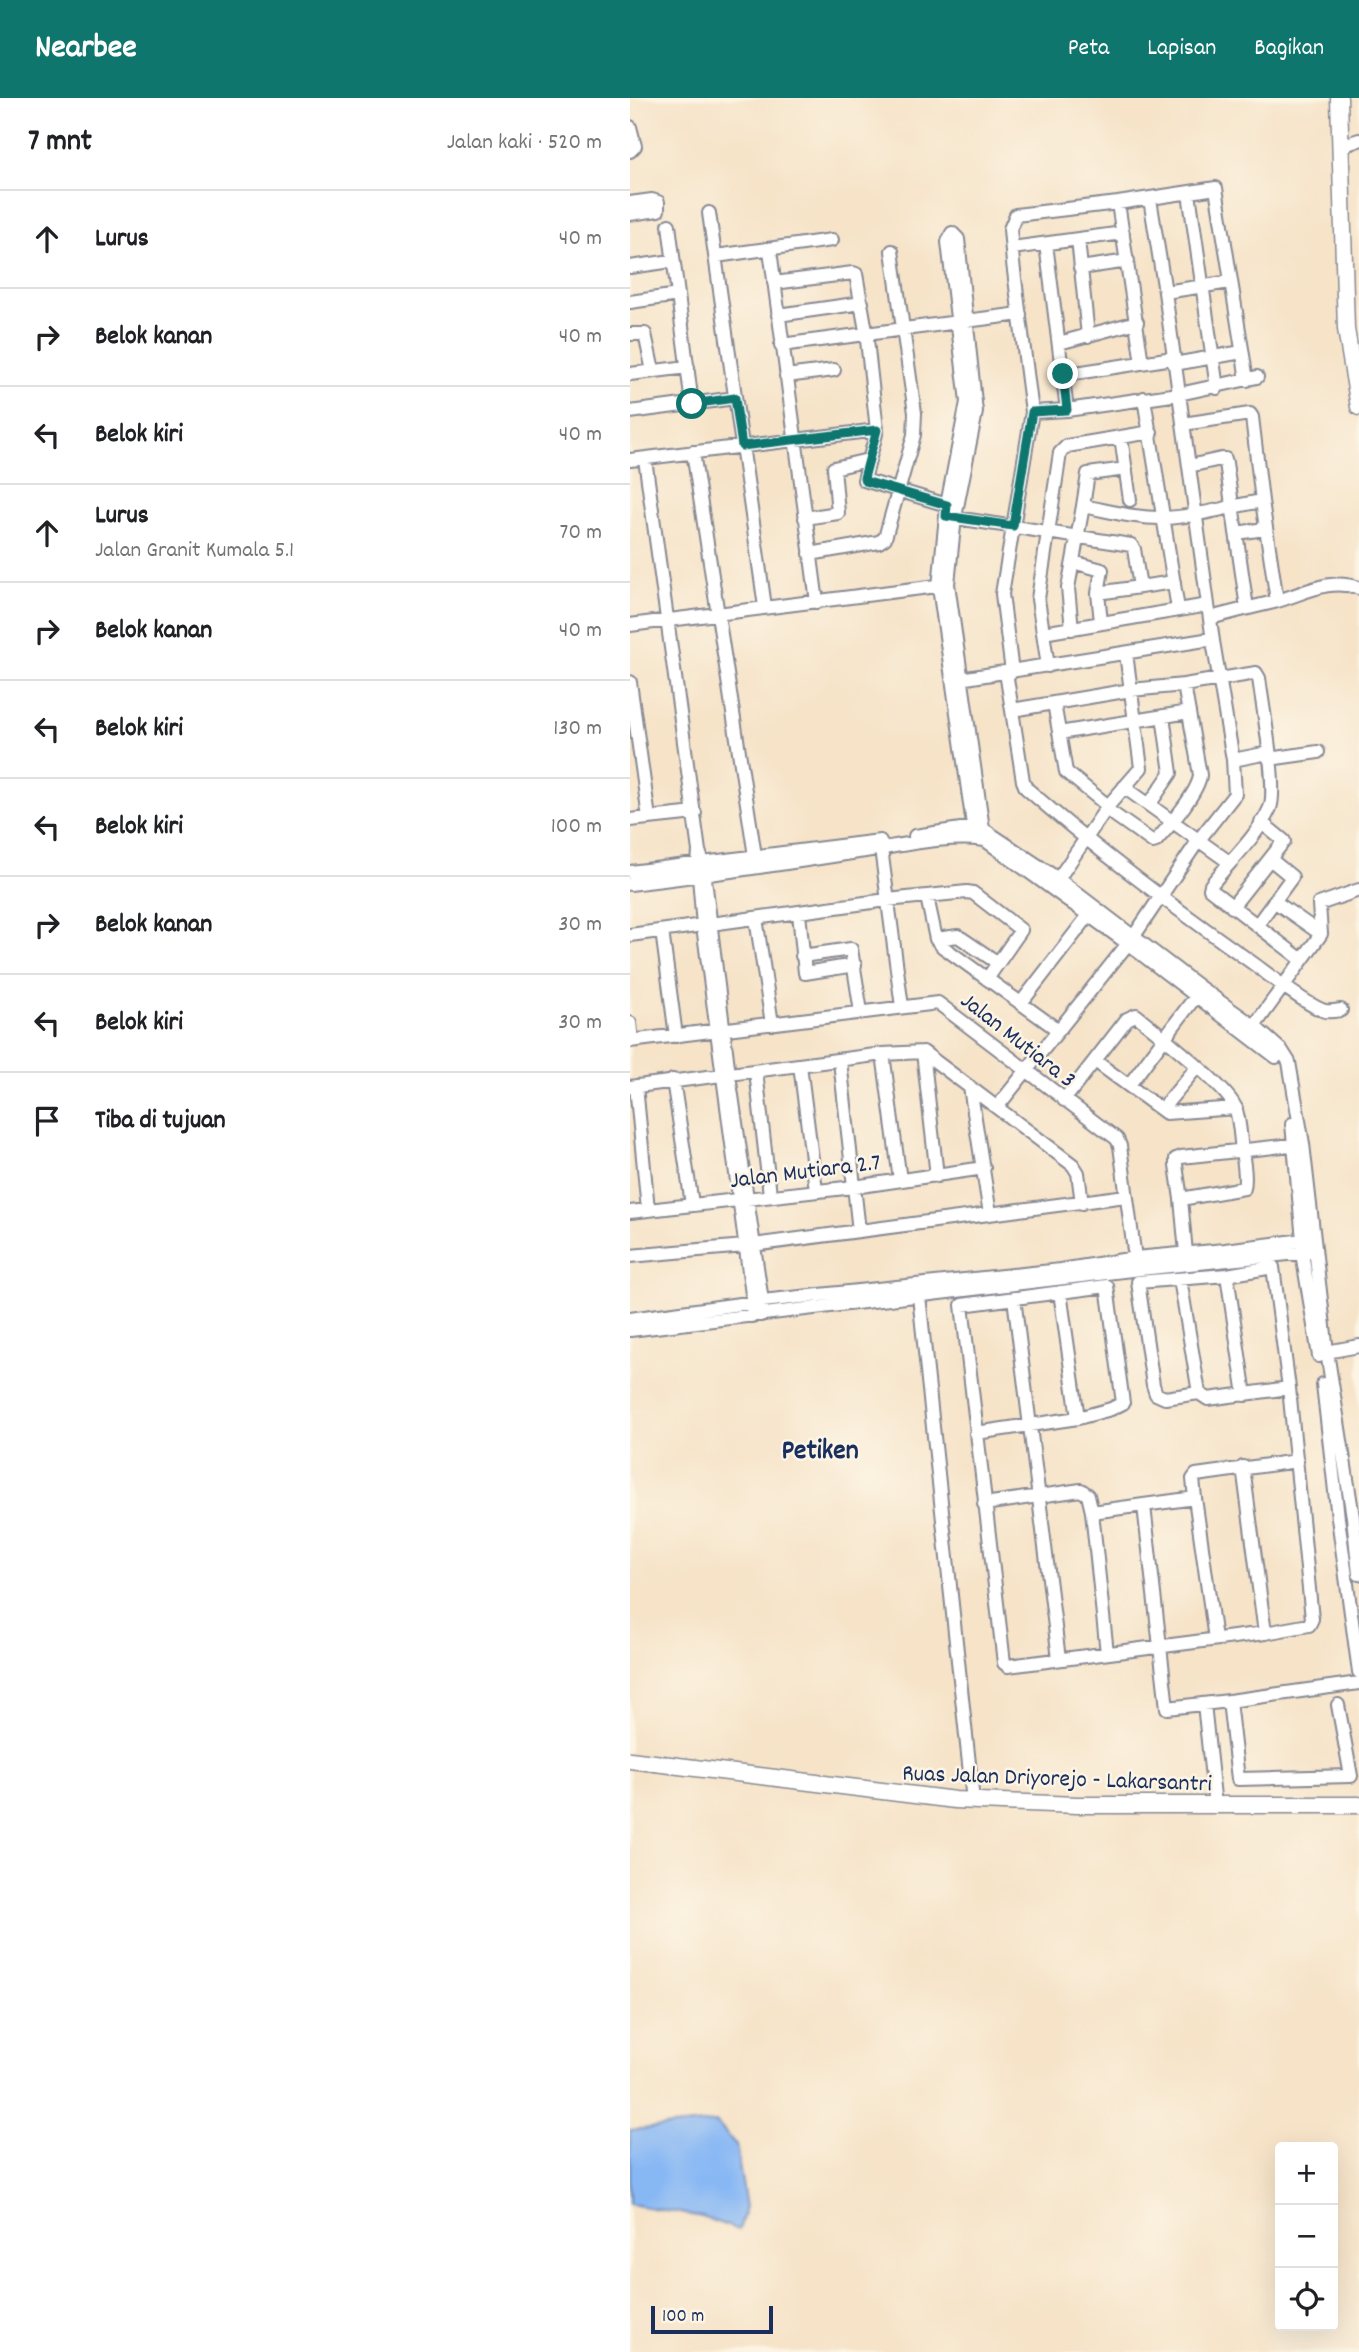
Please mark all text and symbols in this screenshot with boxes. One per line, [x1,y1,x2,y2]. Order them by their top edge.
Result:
text: Nearbee [35,26,137,73]
text: Peta [1068,32,1109,66]
text: Lapisan [1147,32,1216,66]
text: Bagikan [1254,32,1324,66]
text: 7 mnt [28,122,92,165]
text: Jalan kaki · 520 m [447,127,602,160]
icon: ahead [28,220,66,258]
text: Lurus [95,221,149,258]
text: 40 m [559,223,602,256]
icon: right [28,318,66,356]
text: Belok kanan [95,319,212,356]
text: 40 m [559,321,602,354]
route end [1047,358,1078,389]
route start [676,388,707,419]
icon: left [28,416,66,454]
text: Belok kiri [95,417,183,454]
text: 40 m [559,419,602,452]
text: Lurus [95,498,149,535]
icon: ahead [28,514,66,552]
text: 70 m [560,517,602,550]
text: Jalan Granit Kumala 5.1 [95,535,294,568]
icon: right [28,612,66,650]
text: Belok kanan [95,613,212,650]
text: 40 m [559,615,602,648]
icon: left [28,710,66,748]
text: Belok kiri [95,711,183,748]
text: 130 m [553,713,602,746]
icon: left [28,808,66,846]
text: Belok kiri [95,809,183,846]
text: 100 m [551,811,602,844]
icon: right [28,906,66,944]
text: Belok kanan [95,907,212,944]
text: 30 m [558,909,602,942]
street label: Jalan Mutiara 3 [952,985,1082,1097]
icon: left [28,1004,66,1042]
text: Belok kiri [95,1005,183,1042]
text: 30 m [558,1007,602,1040]
icon: arrive [28,1102,66,1140]
text: Tiba di tujuan [95,1103,226,1140]
street label: Jalan Mutiara 2.7 [728,1147,883,1199]
district label: Petiken [781,1433,859,1473]
street label: Ruas Jalan Driyorejo - Lakarsantri [901,1758,1212,1802]
map controls [1275,2142,1338,2331]
button: + [1275,2142,1338,2205]
button: − [1275,2205,1338,2268]
button: locate [1275,2268,1338,2331]
scale bar [651,2303,774,2335]
text: 100 m [662,2304,704,2331]

